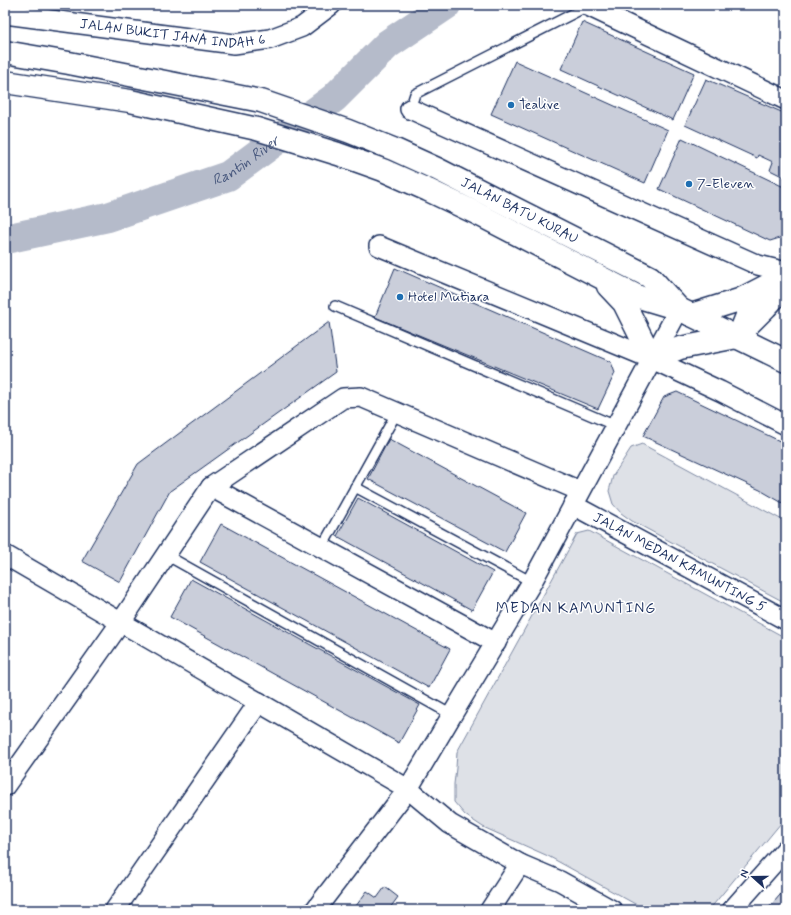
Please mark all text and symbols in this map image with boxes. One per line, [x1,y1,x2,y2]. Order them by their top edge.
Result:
street label: JALAN BUKIT JANA INDAH 6 [79,15,267,53]
place label: Tealive [519,96,560,114]
marker: Tealive [506,100,516,110]
water label: Rantin River [210,130,285,191]
street label: JALAN BATU KURAU [458,174,581,248]
place label: 7-Eleven [697,175,755,193]
marker: 7-Eleven [684,179,694,189]
place label: Hotel Mutiara [408,288,490,306]
marker: Hotel Mutiara [395,292,405,302]
street label: JALAN MEDAN KAMUNTING 5 [590,509,769,616]
district label: MEDAN KAMUNTING [496,599,656,619]
north arrow [733,857,773,897]
text: N [737,868,752,880]

